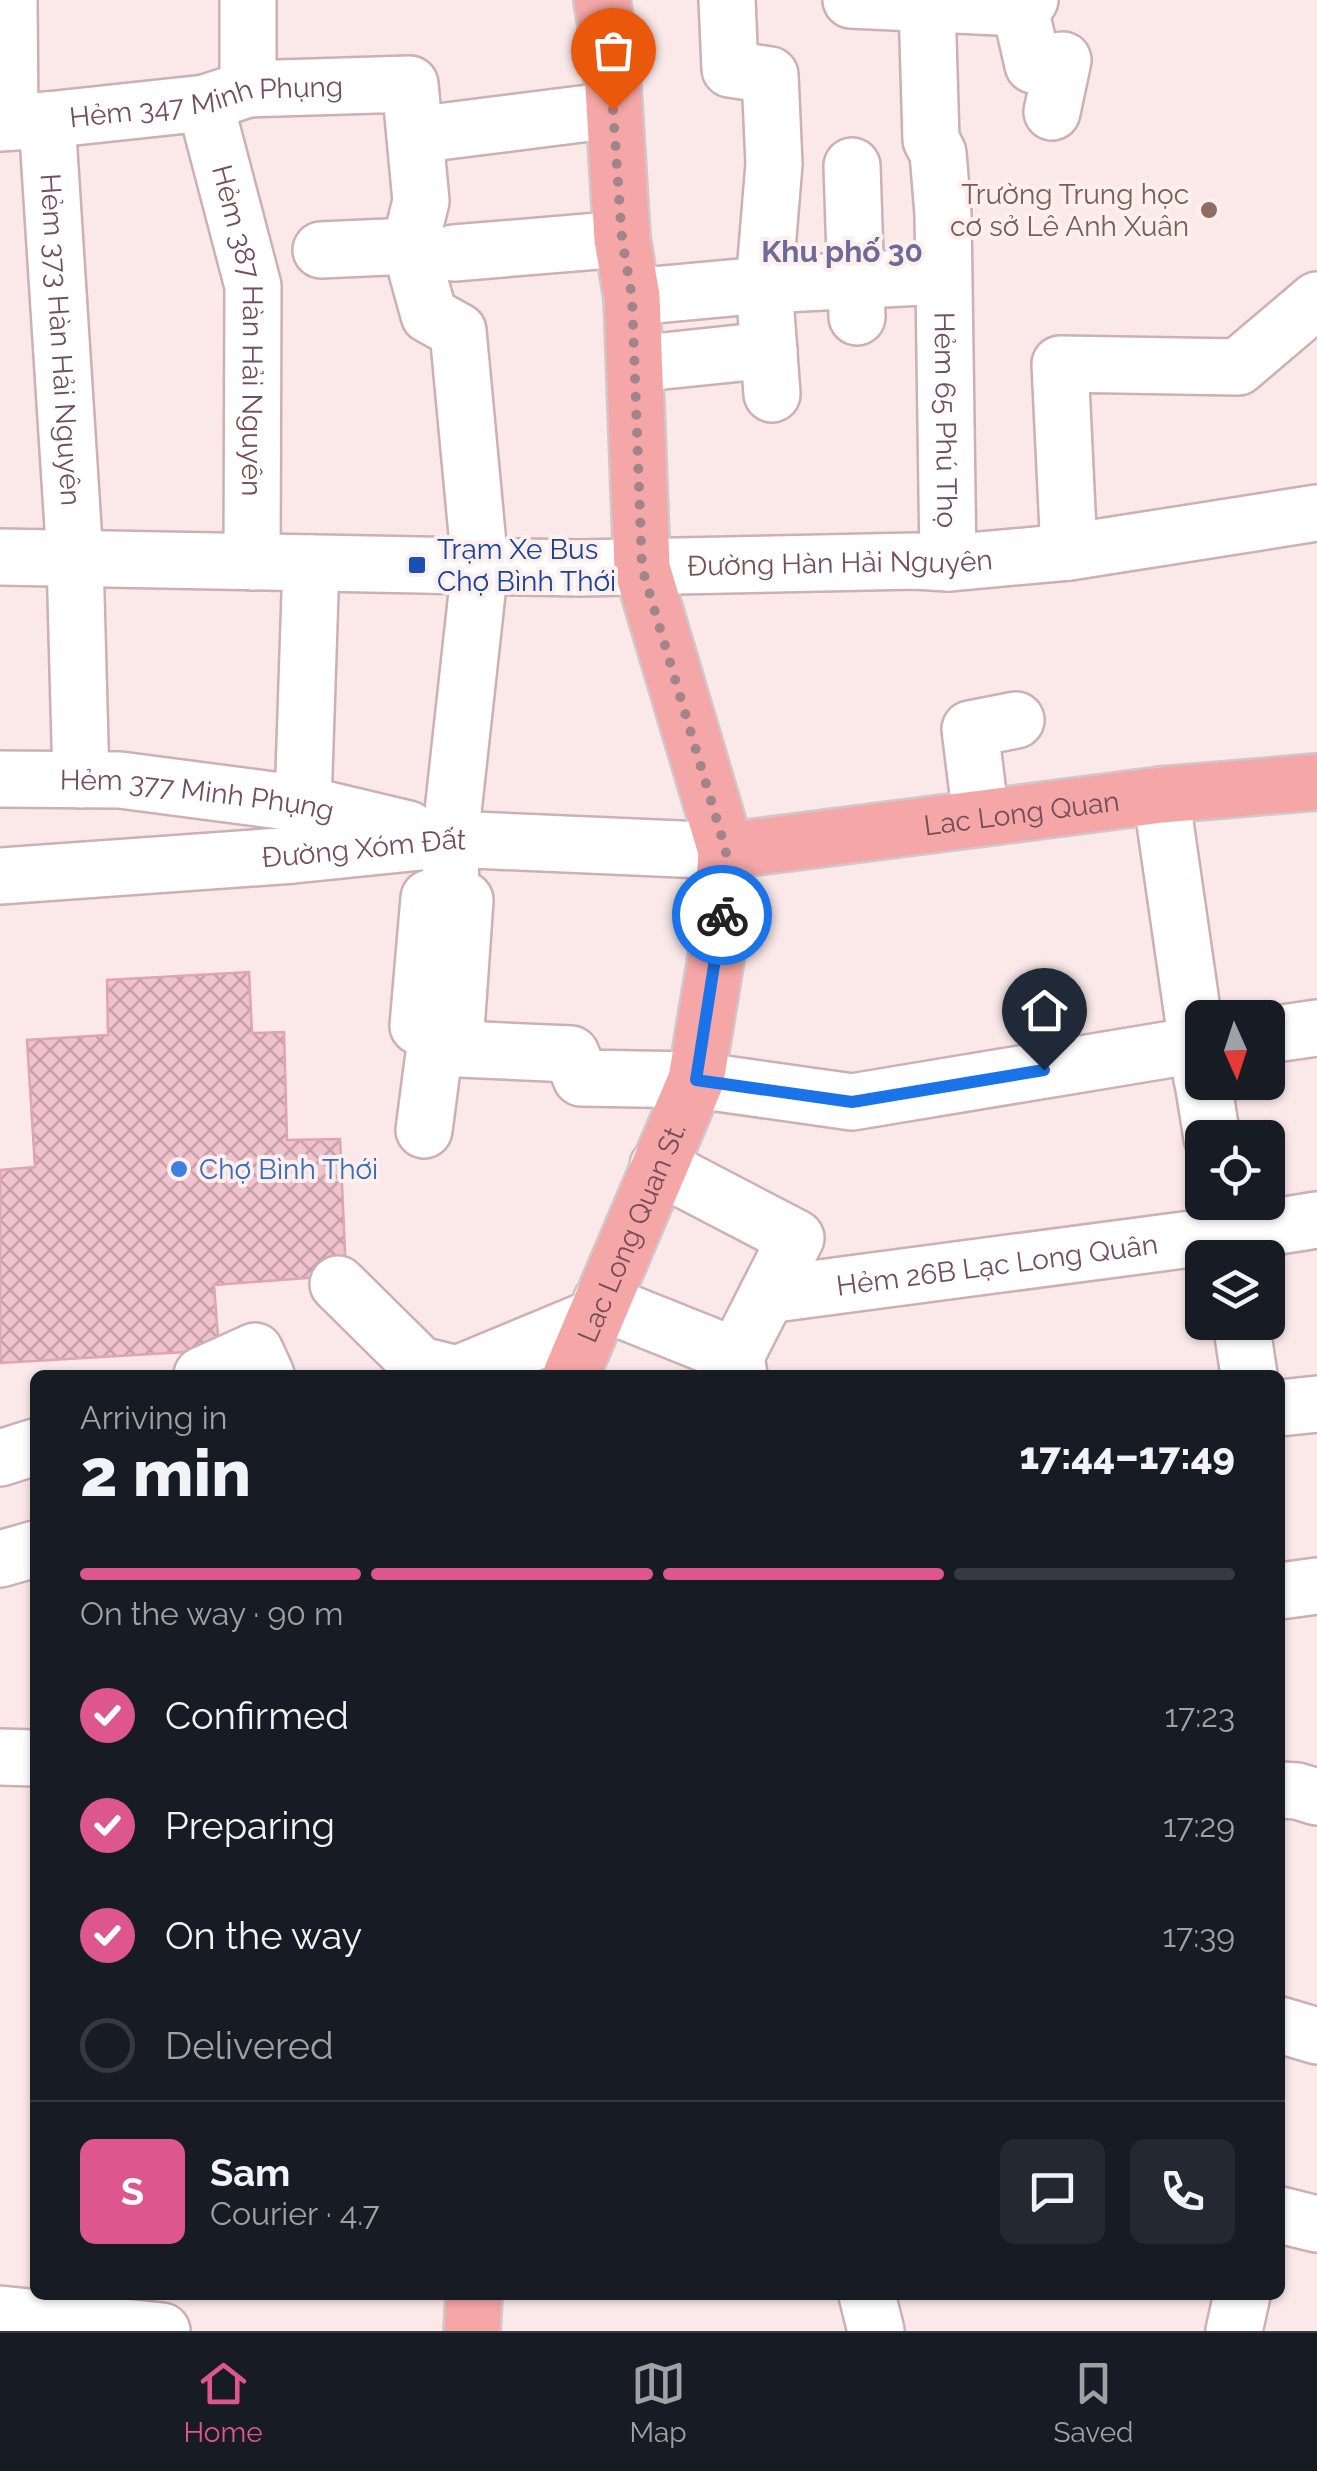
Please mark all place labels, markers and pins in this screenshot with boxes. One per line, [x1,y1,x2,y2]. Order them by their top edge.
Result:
pin [571,8,656,111]
place label: Trường Trung học cơ sở Lê Anh Xuân [950,178,1189,243]
marker: Trường Trung học cơ sở Lê Anh Xuân [1198,199,1220,221]
place label: Trạm Xe Bus Chợ Bình Thới [437,533,616,598]
marker: Trạm Xe Bus Chợ Bình Thới [406,554,428,576]
pin [1002,968,1087,1071]
place label: Chợ Bình Thới [199,1153,378,1186]
marker: Chợ Bình Thới [168,1158,190,1180]

